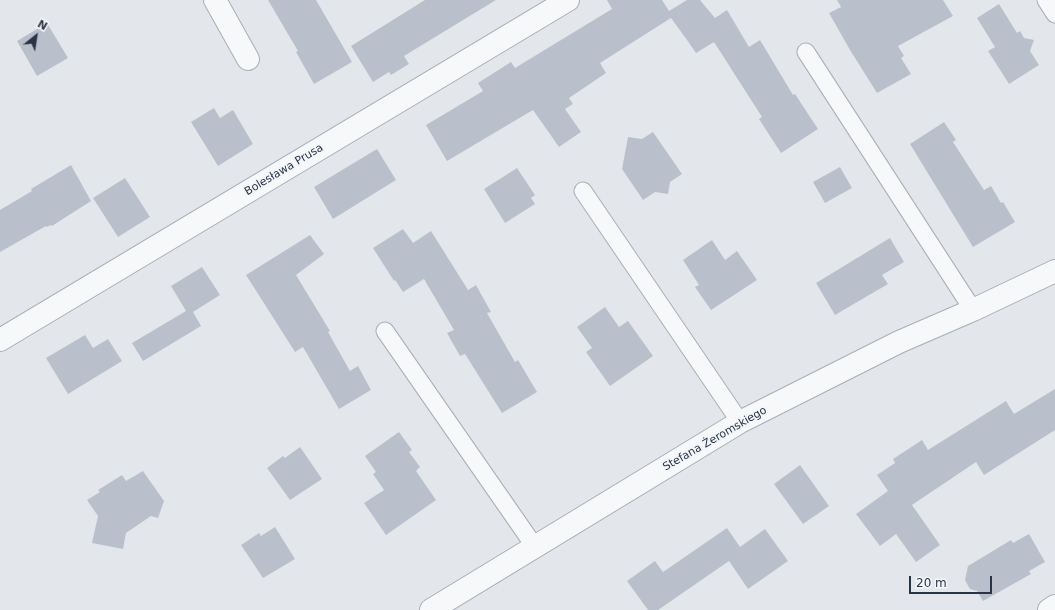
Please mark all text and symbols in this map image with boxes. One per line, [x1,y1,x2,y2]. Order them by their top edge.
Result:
north arrow [16,16,56,56]
text: N [35,17,49,33]
street label: Bolesława Prusa [242,141,326,199]
street label: Stefana Żeromskiego [661,404,769,474]
scale bar [911,568,994,594]
text: 20 m [916,576,947,590]

